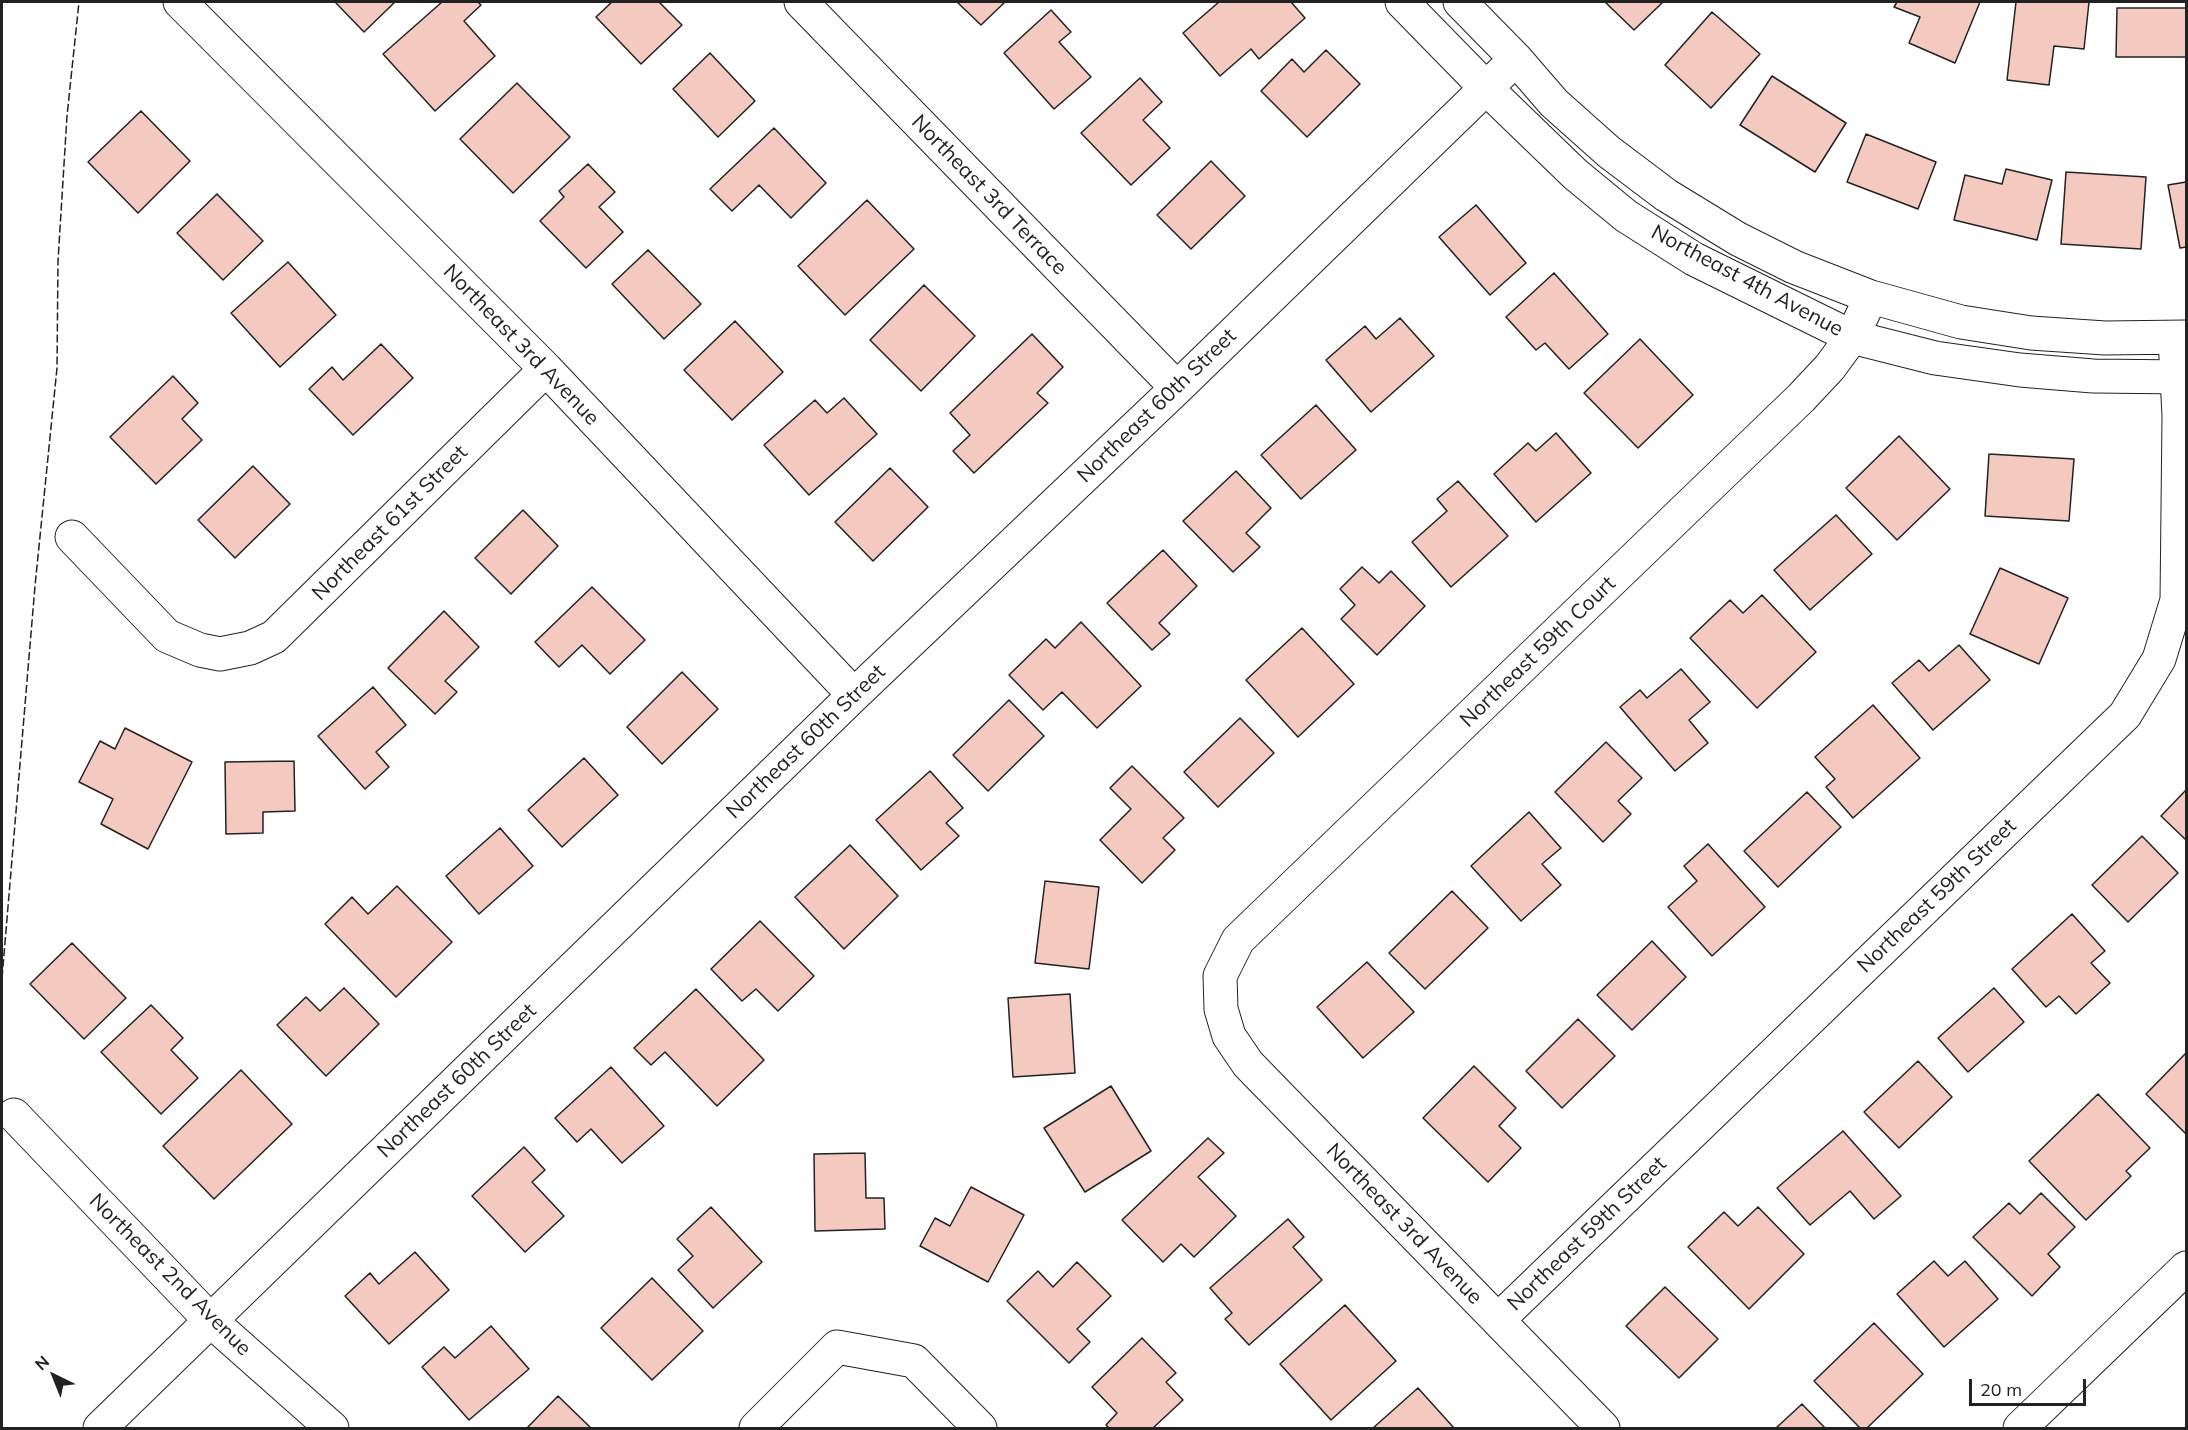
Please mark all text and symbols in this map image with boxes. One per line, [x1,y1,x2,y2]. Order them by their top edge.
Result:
street label: Northeast 3rd Terrace [906,110,1072,280]
street label: Northeast 4th Avenue [1647,220,1847,342]
street label: Northeast 3rd Avenue [438,259,604,431]
street label: Northeast 60th Street [1072,324,1242,488]
street label: Northeast 61st Street [307,440,473,606]
street label: Northeast 59th Court [1455,571,1621,733]
street label: Northeast 60th Street [721,660,891,824]
street label: Northeast 59th Street [1852,814,2022,978]
street label: Northeast 60th Street [372,999,542,1163]
street label: Northeast 3rd Avenue [1321,1138,1487,1310]
street label: Northeast 59th Street [1502,1152,1672,1316]
street label: Northeast 2nd Avenue [84,1189,256,1361]
north arrow [24,1346,84,1406]
text: N [30,1351,53,1374]
scale bar [1972,1367,2089,1405]
text: 20 m [1980,1378,2022,1401]

